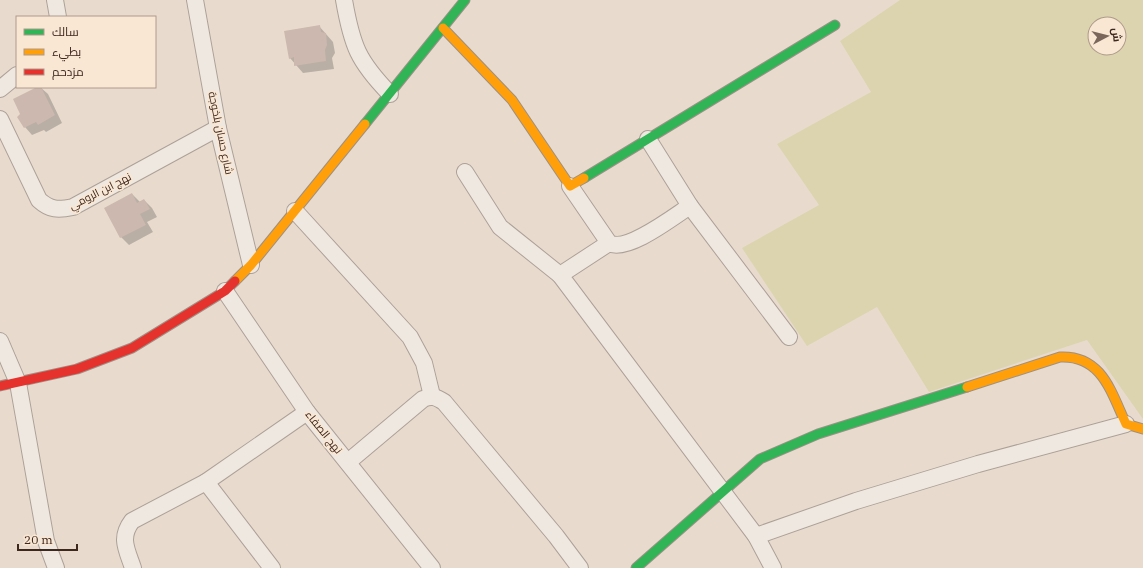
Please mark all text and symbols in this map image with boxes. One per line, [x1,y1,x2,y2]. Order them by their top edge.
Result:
legend [16,16,156,88]
north arrow [1087,16,1127,56]
text: سالك [52,24,79,39]
text: ش [1109,27,1125,43]
text: بطيء [52,44,81,62]
text: مزدحم [52,64,84,80]
street label: شارع حسان بلخوجة [204,90,237,176]
street label: نهج ابن الرومي [67,169,134,214]
street label: نهج الصفاء [302,408,346,457]
scale bar [18,526,77,552]
text: 20 m [24,532,53,547]

